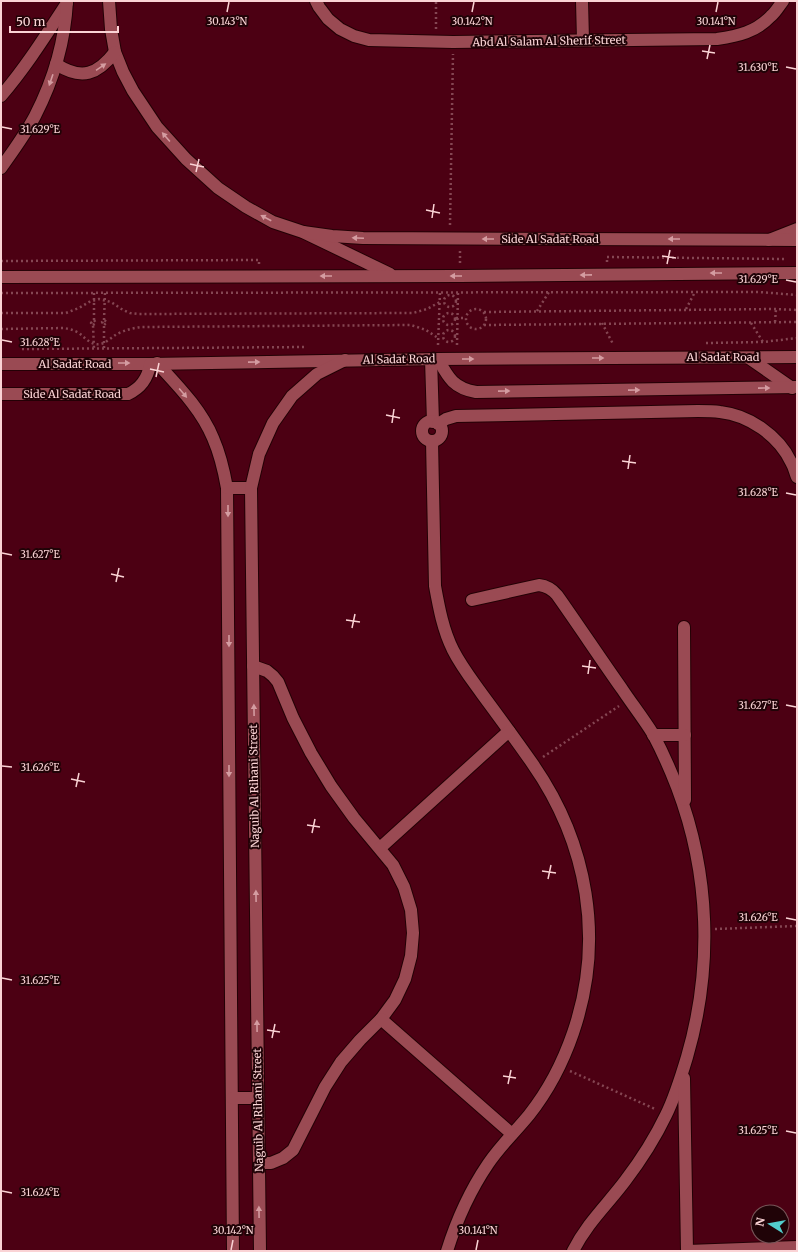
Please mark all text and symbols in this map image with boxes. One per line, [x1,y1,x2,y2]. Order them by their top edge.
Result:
scale bar [10,8,118,34]
text: 50 m [16,14,45,29]
text: 30.143°N [207,15,248,28]
text: 30.142°N [451,15,493,28]
text: 30.141°N [696,15,736,28]
street label: Abd Al Salam Al Sherif Street [471,33,626,49]
text: 31.630°E [738,61,779,74]
one-way arrow [95,63,107,70]
one-way arrow [47,74,53,86]
text: 31.629°E [20,123,61,136]
one-way arrow [162,131,171,142]
one-way arrow [260,215,272,222]
street label: Side Al Sadat Road [501,232,599,246]
one-way arrow [351,235,364,241]
one-way arrow [481,236,494,242]
one-way arrow [667,236,680,242]
one-way arrow [710,270,722,277]
one-way arrow [580,271,592,278]
one-way arrow [319,273,332,279]
one-way arrow [449,273,462,279]
text: 31.629°E [738,273,779,286]
text: 31.628°E [20,336,61,349]
street label: Al Sadat Road [686,350,760,364]
street label: Al Sadat Road [362,351,436,367]
one-way arrow [592,355,605,361]
one-way arrow [462,356,475,362]
street label: Al Sadat Road [38,357,112,371]
one-way arrow [248,359,261,365]
one-way arrow [118,360,130,367]
one-way arrow [758,385,771,391]
one-way arrow [628,386,640,393]
street label: Side Al Sadat Road [23,387,121,401]
one-way arrow [178,387,187,398]
one-way arrow [498,388,510,395]
text: 31.628°E [738,486,779,499]
one-way arrow [224,505,231,517]
text: 31.627°E [20,548,60,561]
one-way arrow [225,635,232,647]
text: 31.627°E [738,699,778,712]
one-way arrow [250,704,257,716]
street label: Naguib Al Rihani Street [246,723,262,848]
text: 31.626°E [20,761,60,774]
one-way arrow [226,765,233,777]
one-way arrow [253,889,259,902]
text: 31.626°E [738,911,778,924]
text: 31.625°E [20,974,60,987]
one-way arrow [254,1019,260,1032]
street label: Naguib Al Rihani Street [250,1047,266,1172]
text: 31.625°E [738,1124,778,1137]
text: 31.624°E [21,1186,60,1199]
north arrow [750,1204,790,1244]
one-way arrow [256,1205,262,1218]
text: N [752,1216,768,1228]
text: 30.142°N [212,1224,254,1237]
text: 30.141°N [458,1224,498,1237]

